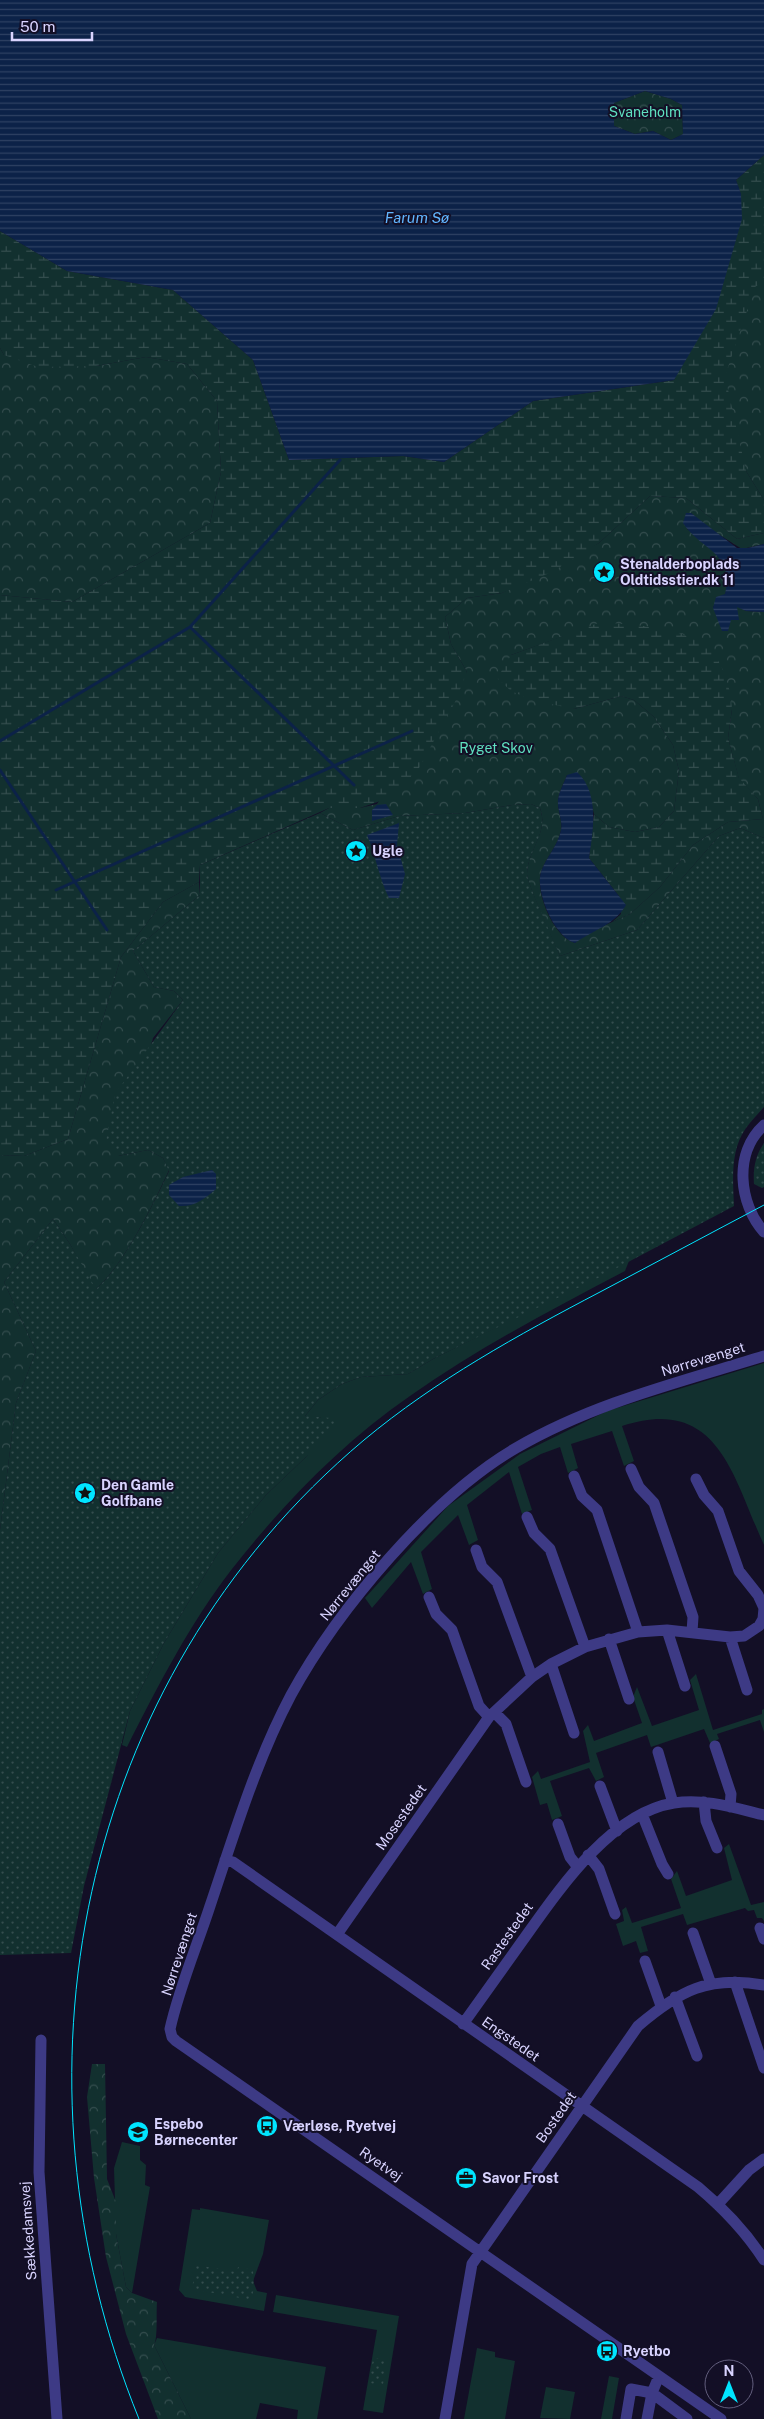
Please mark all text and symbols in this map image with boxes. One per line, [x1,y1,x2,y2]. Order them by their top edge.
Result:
scale bar [12,10,92,42]
text: 50 m [20,18,55,35]
park label: Svaneholm [609,104,681,120]
water label: Farum Sø [385,209,449,226]
place label: Stenalderboplads Oldtidsstier.dk 11 [620,556,739,588]
place icon: Stenalderboplads Oldtidsstier.dk 11 [592,560,616,584]
park label: Ryget Skov [459,740,533,756]
place icon: Ugle [344,839,368,863]
place label: Ugle [372,843,403,859]
street label: Nørrevænget [659,1339,747,1379]
place label: Den Gamle Golfbane [101,1477,174,1509]
place icon: Den Gamle Golfbane [73,1481,97,1505]
street label: Nørrevænget [317,1546,383,1624]
street label: Mosestedet [372,1781,430,1853]
street label: Rastestedet [478,1899,536,1973]
street label: Nørrevænget [158,1910,200,1998]
street label: Engstedet [479,2013,543,2065]
street label: Bostedet [533,2088,579,2146]
bus stop icon: Værløse, Ryetvej [255,2114,279,2138]
place label: Espebo Børnecenter [154,2116,238,2148]
place label: Værløse, Ryetvej [283,2118,396,2134]
school or university icon: Espebo Børnecenter [126,2120,150,2144]
street label: Ryetvej [357,2144,405,2184]
office icon: Savor Frost [454,2166,478,2190]
place label: Savor Frost [482,2170,559,2186]
street label: Sækkedamsvej [17,2181,39,2281]
bus stop icon: Ryetbo [595,2339,619,2363]
place label: Ryetbo [623,2343,671,2359]
north arrow [704,2359,754,2409]
text: N [724,2363,734,2379]

